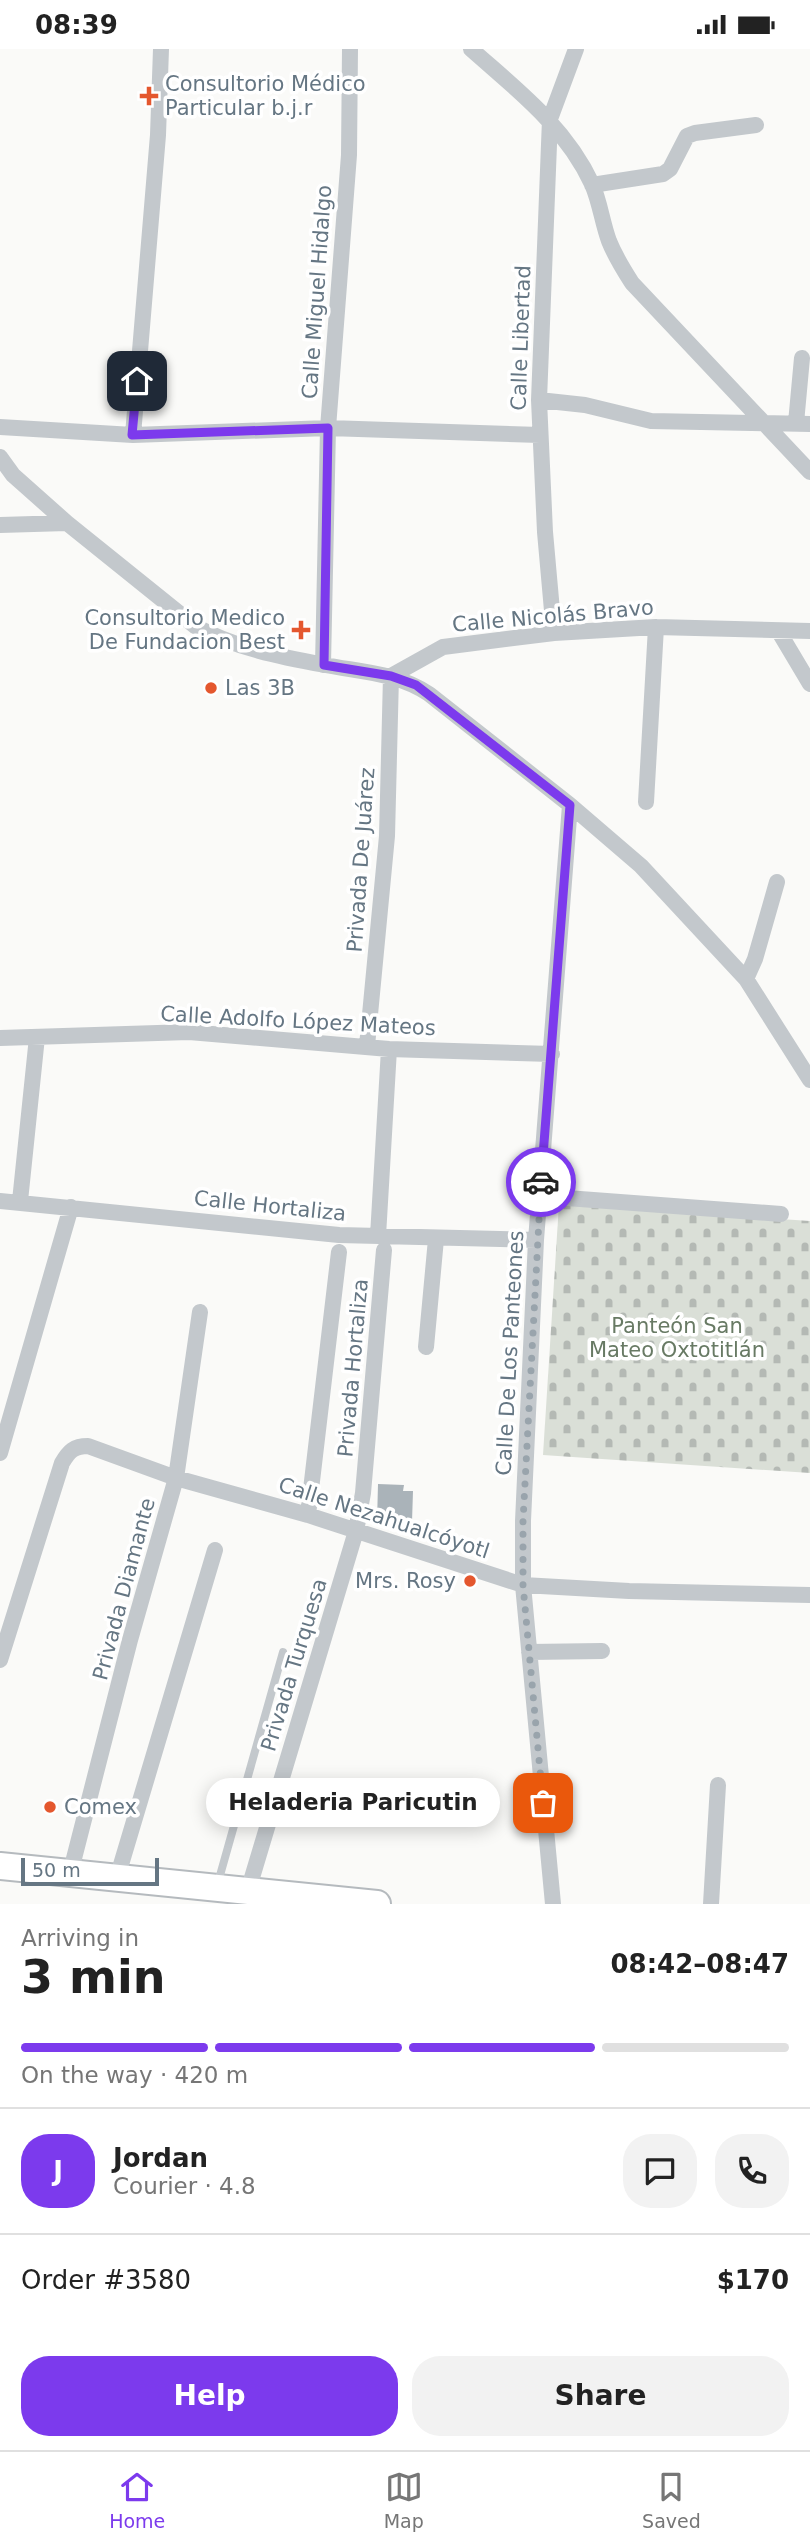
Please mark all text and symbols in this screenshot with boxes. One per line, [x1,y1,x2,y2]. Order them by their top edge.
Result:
text: 08:39 [35,10,118,40]
place label: Consultorio Médico Particular b.j.r [165,72,366,120]
marker: Consultorio Médico Particular b.j.r [139,86,159,106]
street label: Calle Miguel Hidalgo [298,184,336,400]
street label: Calle Libertad [506,265,536,411]
pin [107,351,167,411]
icon: home [118,362,156,400]
street label: Calle Nicolás Bravo [451,595,655,637]
place label: Consultorio Medico De Fundacion Best [84,606,285,654]
marker: Consultorio Medico De Fundacion Best [291,620,311,640]
place label: Las 3B [225,676,295,700]
marker: Las 3B [203,680,219,696]
street label: Privada De Juárez [343,767,379,953]
street label: Calle Adolfo López Mateos [160,1002,436,1040]
courier [506,1147,576,1217]
icon: car [522,1163,560,1201]
street label: Calle Hortaliza [193,1186,347,1226]
street label: Calle De Los Panteones [492,1230,528,1476]
street label: Privada Hortaliza [333,1278,373,1458]
park label: Panteón San Mateo Oxtotitlán [589,1314,765,1362]
street label: Calle Nezahualcóyotl [275,1473,493,1563]
street label: Privada Diamante [88,1495,160,1683]
place label: Mrs. Rosy [355,1569,456,1593]
marker: Mrs. Rosy [462,1573,478,1589]
street label: Privada Turquesa [256,1576,332,1754]
pin [513,1773,573,1833]
callout: Heladeria Paricutin [207,1779,501,1827]
icon: bag [524,1784,562,1822]
text: Heladeria Paricutin [228,1789,478,1815]
place label: Comex [64,1795,137,1819]
marker: Comex [42,1799,58,1815]
scale bar [21,1855,159,1887]
text: 50 m [32,1859,81,1881]
text: Arriving in [21,1925,139,1951]
text: 08:42–08:47 [610,1949,789,1979]
text: 3 min [21,1950,165,2004]
text: On the way · 420 m [21,2062,248,2088]
button: chat [623,2134,697,2208]
button: phone [715,2134,789,2208]
text: Jordan [113,2143,208,2173]
text: J [53,2156,63,2186]
text: Courier · 4.8 [113,2173,256,2199]
text: Order #3580 [21,2265,191,2295]
text: $170 [717,2265,789,2295]
button: Help [21,2356,398,2436]
button: Share [412,2356,789,2436]
tab: Home [109,2468,165,2532]
tab: Map [384,2468,424,2532]
tab: Saved [642,2468,701,2532]

